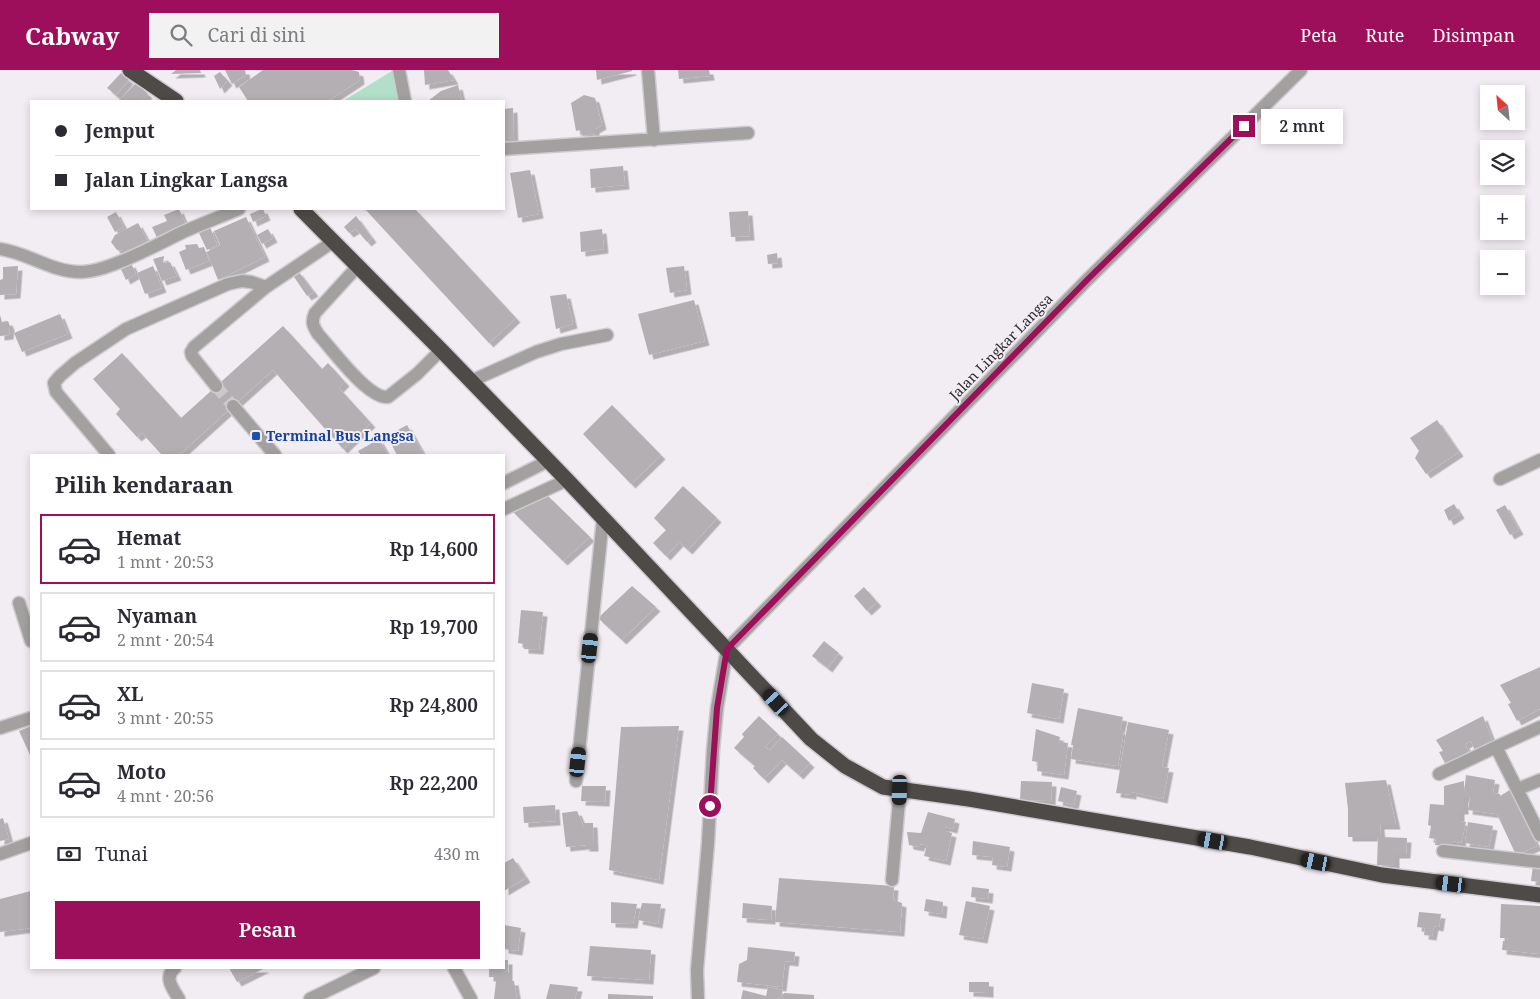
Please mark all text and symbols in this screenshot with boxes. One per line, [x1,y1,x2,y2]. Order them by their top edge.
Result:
search box [149,13,499,58]
text: Cabway [25,19,119,52]
icon: search [167,21,195,49]
text: Cari di sini [207,22,305,48]
text: Peta [1300,23,1337,47]
text: Rute [1365,23,1404,47]
text: Disimpan [1432,23,1515,47]
north arrow [1480,85,1525,130]
map controls [1480,85,1525,295]
callout: 2 mnt [1262,108,1344,144]
route end [1233,115,1255,137]
text: 2 mnt [1279,115,1325,137]
text: Jemput [85,118,155,144]
button: layers [1480,140,1525,185]
text: Jalan Lingkar Langsa [85,167,288,193]
button: + [1480,195,1525,240]
button: − [1480,250,1525,295]
street label: Jalan Lingkar Langsa [944,289,1057,405]
place label: Terminal Bus Langsa [266,426,414,445]
marker: Terminal Bus Langsa [250,430,262,442]
text: Pilih kendaraan [55,469,233,499]
text: Hemat [117,525,181,551]
icon: car [57,527,102,572]
text: Rp 14,600 [389,536,478,562]
text: 1 mnt · 20:53 [117,551,214,573]
text: Nyaman [117,603,197,629]
icon: car [57,605,102,650]
text: Rp 19,700 [389,614,478,640]
text: 2 mnt · 20:54 [117,629,214,651]
car [580,632,599,664]
text: XL [117,681,143,707]
icon: car [57,683,102,728]
car [760,686,791,718]
text: Rp 24,800 [389,692,478,718]
text: 3 mnt · 20:55 [117,707,214,729]
car [568,746,587,778]
text: Moto [117,759,166,785]
icon: car [57,761,102,806]
text: Rp 22,200 [389,770,478,796]
car [891,775,908,805]
text: 4 mnt · 20:56 [117,785,214,807]
route start [699,795,721,817]
car [1196,831,1229,851]
icon: cash [55,840,83,868]
text: Tunai [95,841,148,867]
text: 430 m [434,843,480,865]
car [1299,852,1332,872]
car [1435,875,1466,893]
button: Pesan [55,901,480,959]

